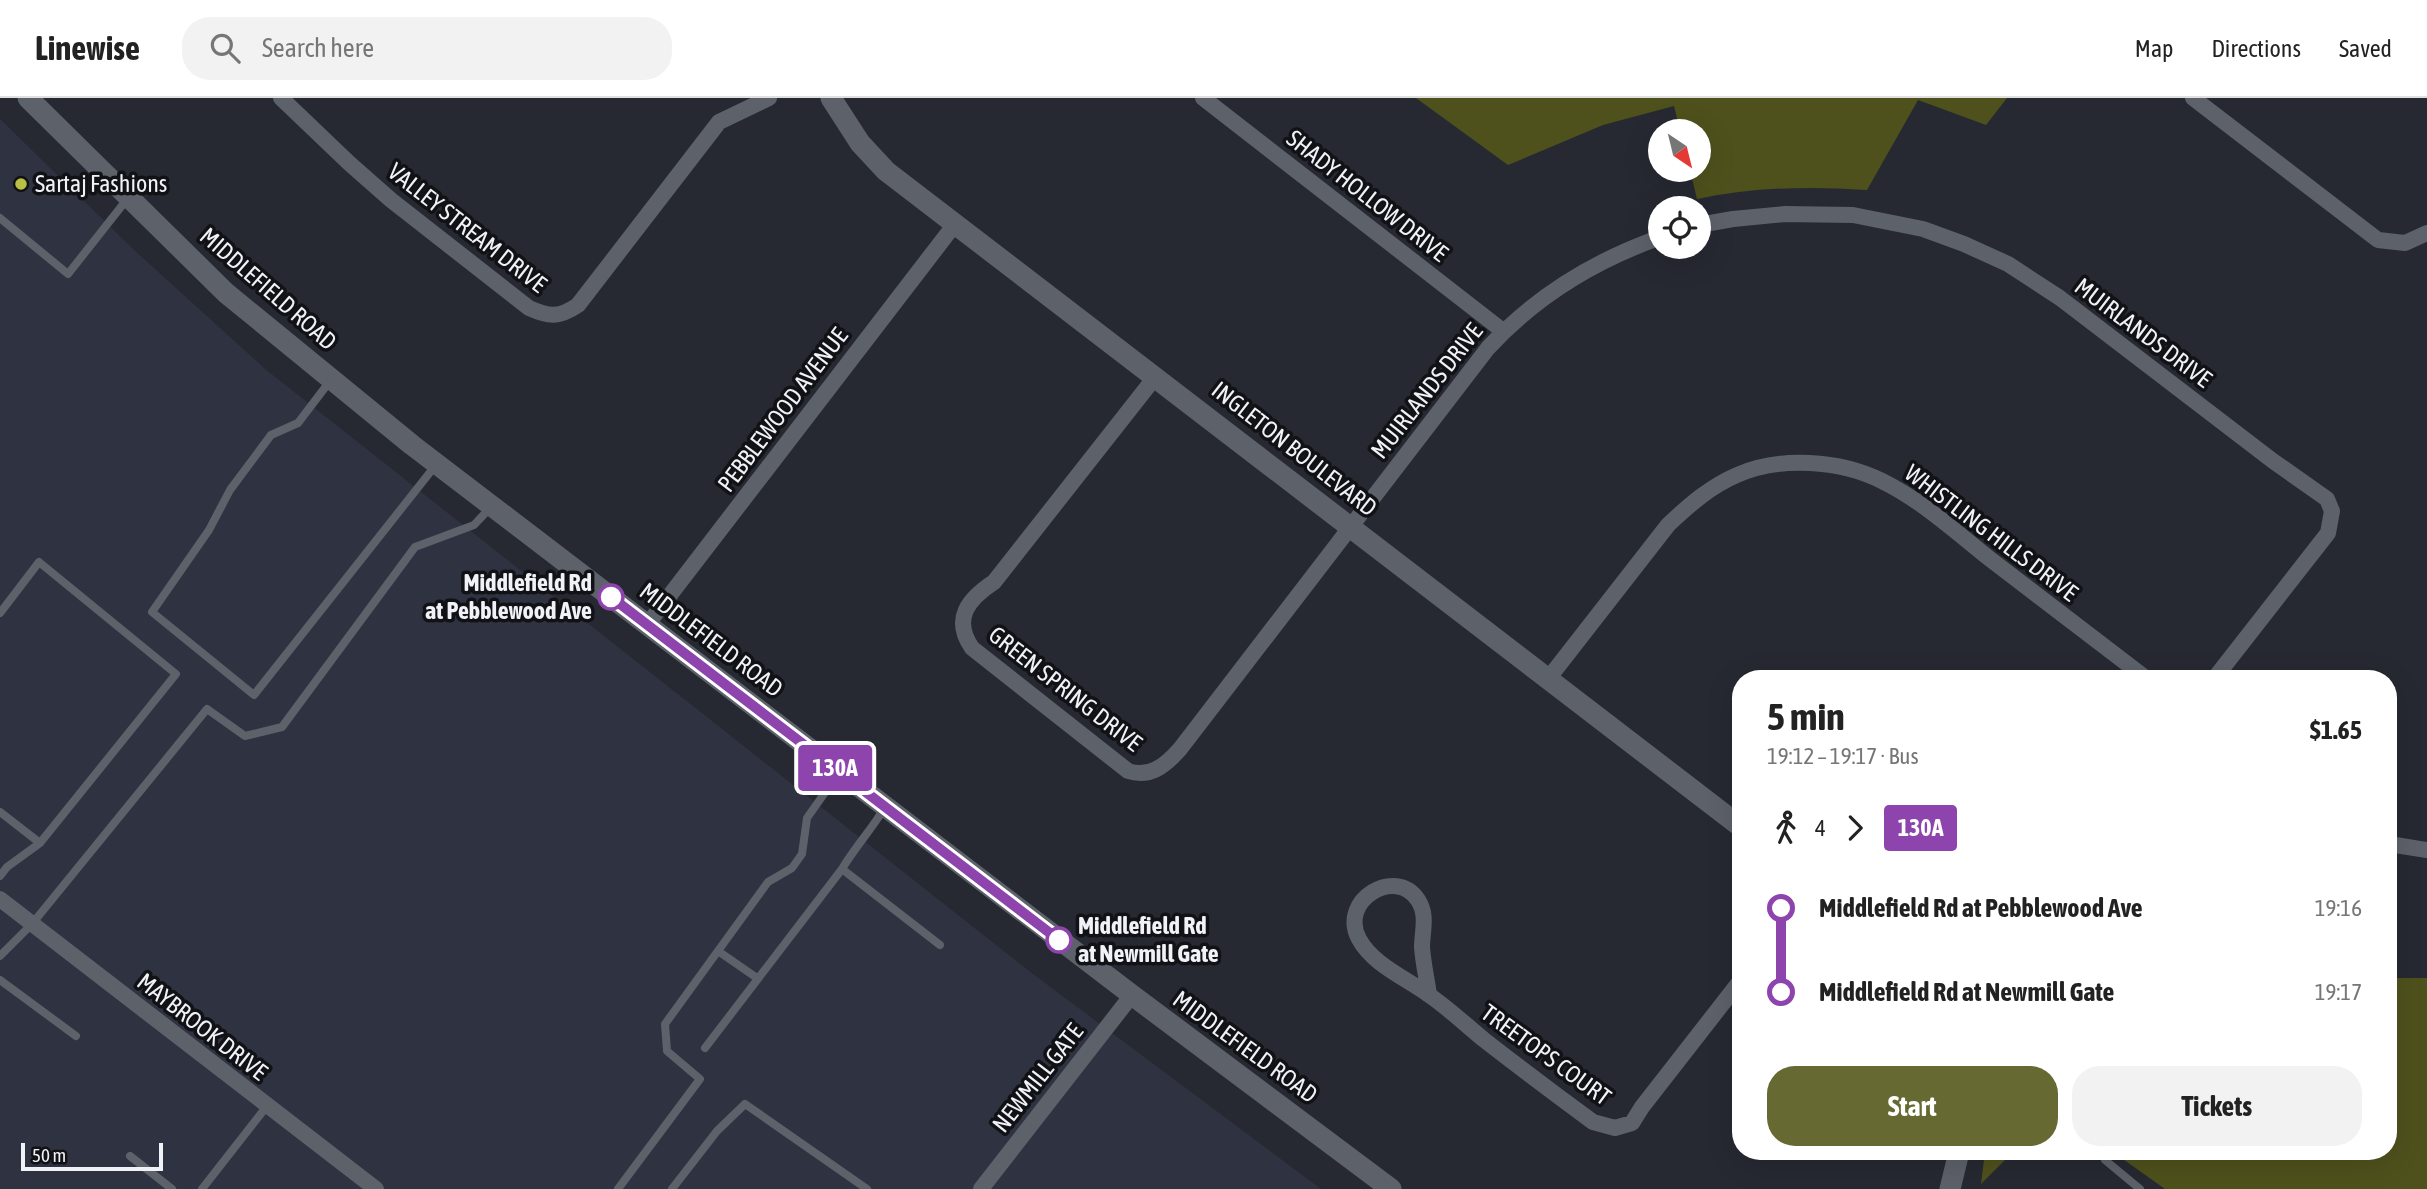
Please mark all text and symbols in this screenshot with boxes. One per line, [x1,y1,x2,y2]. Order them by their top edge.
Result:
search box [182,17,672,80]
text: Linewise [35,29,140,67]
icon: search [206,29,244,67]
text: Search here [262,33,374,63]
text: Map [2135,35,2173,62]
text: Directions [2211,35,2301,62]
text: Saved [2339,35,2392,62]
north arrow [1648,119,1712,182]
map controls [1648,119,1711,259]
street label: SHADY HOLLOW DRIVE [1282,124,1453,267]
street label: VALLEY STREAM DRIVE [383,157,552,298]
place label: Sartaj Fashions [35,170,167,197]
marker: Sartaj Fashions [13,176,29,192]
button: locate [1648,196,1711,259]
street label: MIDDLEFIELD ROAD [195,222,342,355]
street label: MUIRLANDS DRIVE [2070,272,2217,393]
street label: MUIRLANDS DRIVE [1366,318,1488,464]
street label: PEBBLEWOOD AVENUE [712,323,853,497]
street label: INGLETON BOULEVARD [1207,376,1382,521]
street label: WHISTLING HILLS DRIVE [1900,459,2083,606]
place label: Middlefield Rd at Pebblewood Ave [425,569,592,624]
street label: MIDDLEFIELD ROAD [635,577,788,702]
marker: Middlefield Rd at Pebblewood Ave [598,584,624,610]
street label: GREEN SPRING DRIVE [984,621,1147,757]
text: 5 min [1767,695,1845,738]
text: $1.65 [2310,715,2362,745]
text: 19:12 – 19:17 · Bus [1767,743,1919,769]
line badge: 130A [786,745,884,791]
text: 130A [812,754,858,781]
icon: walk [1767,809,1805,847]
icon: forward [1836,809,1874,847]
text: 130A [1898,814,1943,841]
text: 4 [1815,815,1826,841]
text: Middlefield Rd at Pebblewood Ave [1819,893,2143,923]
text: 19:16 [2315,895,2362,921]
place label: Middlefield Rd at Newmill Gate [1078,912,1219,967]
marker: Middlefield Rd at Newmill Gate [1046,927,1072,953]
street label: MAYBROOK DRIVE [132,968,273,1086]
text: Middlefield Rd at Newmill Gate [1819,977,2114,1007]
text: 19:17 [2315,979,2362,1005]
street label: MIDDLEFIELD ROAD [1168,985,1323,1108]
street label: TREETOPS COURT [1476,999,1617,1111]
street label: NEWMILL GATE [987,1018,1088,1137]
button: Start [1767,1066,2058,1146]
button: Tickets [2072,1066,2362,1146]
scale bar [21,1140,163,1172]
text: 50 m [32,1144,66,1166]

